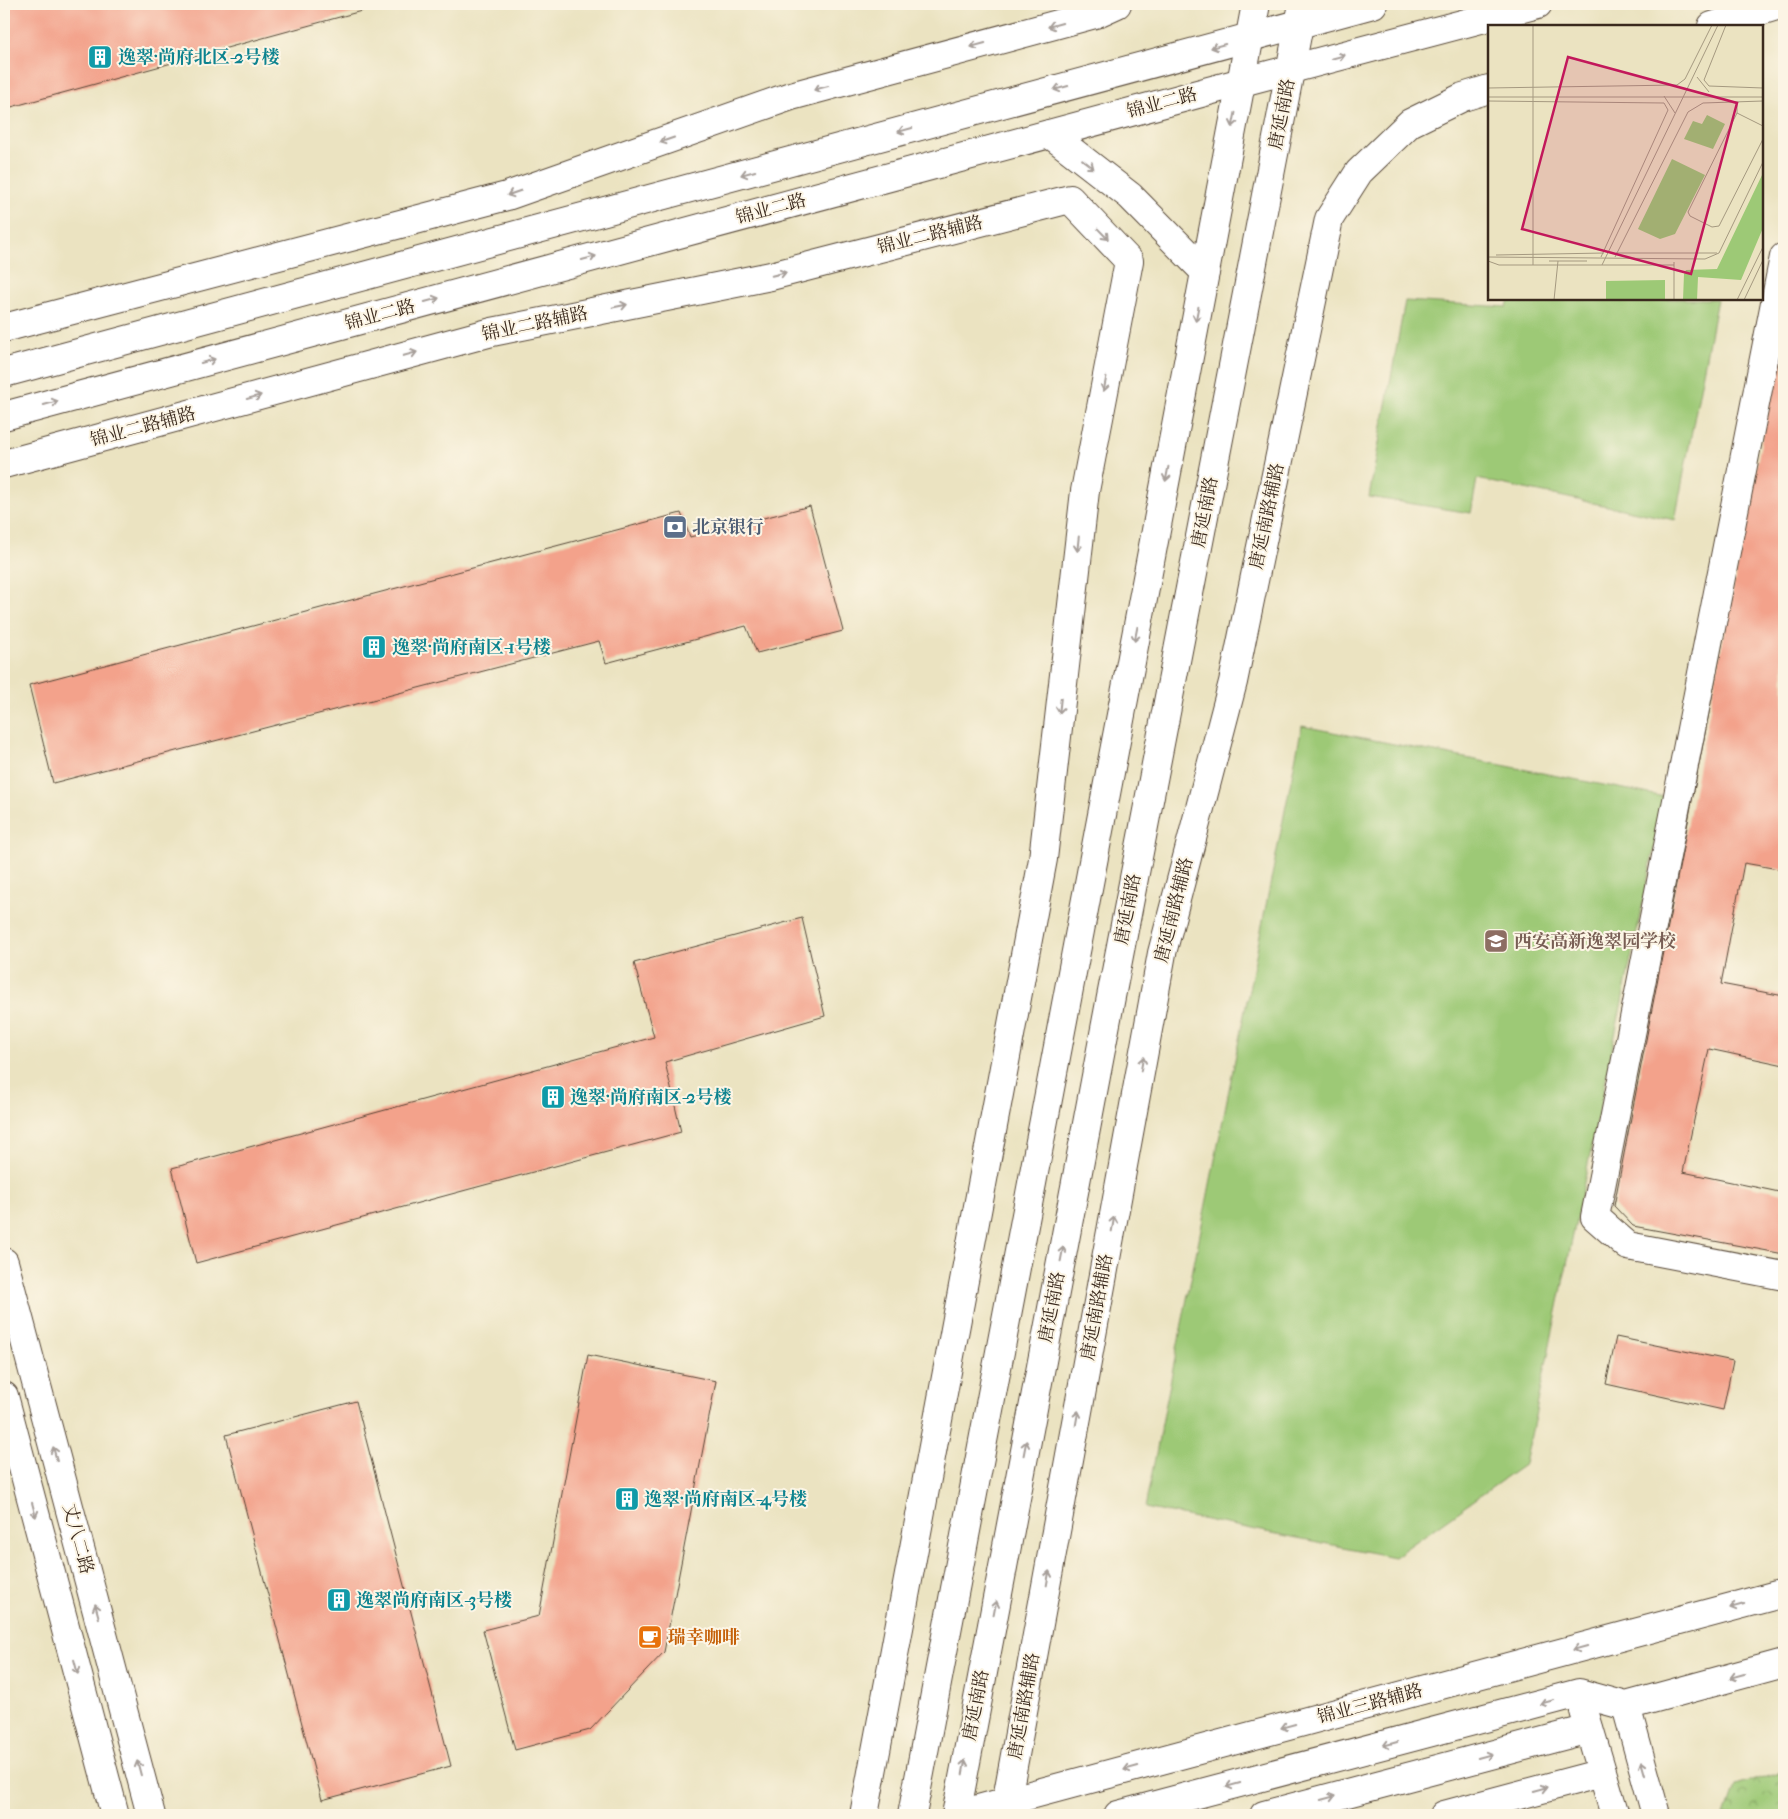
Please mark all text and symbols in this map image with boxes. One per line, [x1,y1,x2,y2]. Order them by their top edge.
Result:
one-way arrow [1047,20,1063,30]
inset map [1488,25,1763,300]
one-way arrow [970,41,986,51]
one-way arrow [1211,42,1227,51]
building icon: 逸翠·尚府北区-2号楼 [87,44,113,70]
place label: 逸翠·尚府北区-2号楼 [118,47,280,68]
one-way arrow [1330,51,1346,61]
street label: 唐延南路 [1265,77,1299,151]
one-way arrow [813,83,829,93]
one-way arrow [1054,84,1070,93]
street label: 锦业二路 [1125,84,1199,122]
one-way arrow [1229,112,1239,128]
one-way arrow [897,126,913,136]
one-way arrow [659,135,675,145]
one-way arrow [1081,158,1094,169]
one-way arrow [740,168,756,178]
one-way arrow [506,189,522,199]
street label: 锦业二路 [734,190,808,228]
street label: 锦业二路辅路 [875,212,985,258]
one-way arrow [1097,228,1109,240]
one-way arrow [581,253,597,262]
one-way arrow [771,269,787,278]
one-way arrow [424,295,440,305]
street label: 锦业二路 [343,296,417,334]
one-way arrow [611,301,627,311]
street label: 锦业二路辅路 [480,303,590,345]
one-way arrow [1192,306,1201,322]
one-way arrow [402,349,418,359]
one-way arrow [199,356,215,365]
one-way arrow [1100,376,1109,392]
one-way arrow [245,392,261,401]
one-way arrow [42,398,58,407]
street label: 锦业二路辅路 [88,403,198,451]
street label: 唐延南路辅路 [1246,461,1288,571]
one-way arrow [1161,466,1171,482]
street label: 唐延南路 [1188,475,1222,549]
bank icon: 北京银行 [662,514,688,540]
place label: 北京银行 [692,517,764,538]
one-way arrow [1073,536,1083,552]
one-way arrow [1131,625,1141,641]
building icon: 逸翠·尚府南区-1号楼 [361,634,387,660]
place label: 逸翠·尚府南区-1号楼 [392,637,551,658]
one-way arrow [1055,698,1065,714]
street label: 唐延南路辅路 [1151,855,1197,965]
street label: 唐延南路 [1111,872,1145,946]
school or university icon: 西安高新逸翠园学校 [1483,928,1509,954]
place label: 西安高新逸翠园学校 [1514,931,1676,952]
one-way arrow [1138,1056,1148,1072]
building icon: 逸翠·尚府南区-2号楼 [540,1084,566,1110]
place label: 逸翠·尚府南区-2号楼 [570,1087,732,1108]
one-way arrow [1108,1216,1118,1232]
one-way arrow [1058,1246,1067,1262]
street label: 唐延南路辅路 [1077,1252,1117,1362]
street label: 唐延南路 [1035,1270,1069,1344]
one-way arrow [1073,1410,1083,1426]
one-way arrow [1021,1440,1030,1456]
one-way arrow [50,1447,59,1463]
building icon: 逸翠·尚府南区-4号楼 [614,1486,640,1512]
place label: 逸翠·尚府南区-4号楼 [644,1489,807,1510]
one-way arrow [30,1502,40,1518]
street label: 丈八二路 [59,1502,97,1576]
one-way arrow [1043,1570,1053,1586]
building icon: 逸翠尚府南区-3号楼 [326,1587,352,1613]
place label: 逸翠尚府南区-3号楼 [356,1590,512,1611]
one-way arrow [990,1600,1000,1616]
one-way arrow [1730,1602,1746,1611]
one-way arrow [92,1604,101,1620]
cafe icon: 瑞幸咖啡 [637,1624,663,1650]
place label: 瑞幸咖啡 [668,1627,740,1648]
one-way arrow [1573,1644,1589,1653]
street label: 唐延南路辅路 [1004,1651,1044,1761]
one-way arrow [72,1659,81,1675]
street label: 唐延南路 [959,1668,993,1742]
one-way arrow [1730,1672,1746,1681]
street label: 锦业三路辅路 [1315,1680,1425,1728]
one-way arrow [1539,1697,1555,1707]
one-way arrow [1280,1722,1296,1732]
one-way arrow [1382,1739,1398,1749]
one-way arrow [1476,1750,1492,1760]
one-way arrow [960,1760,970,1776]
one-way arrow [133,1761,143,1777]
one-way arrow [1638,1761,1647,1777]
one-way arrow [1123,1764,1139,1774]
one-way arrow [1225,1781,1241,1790]
one-way arrow [1533,1784,1549,1793]
one-way arrow [1320,1793,1336,1802]

